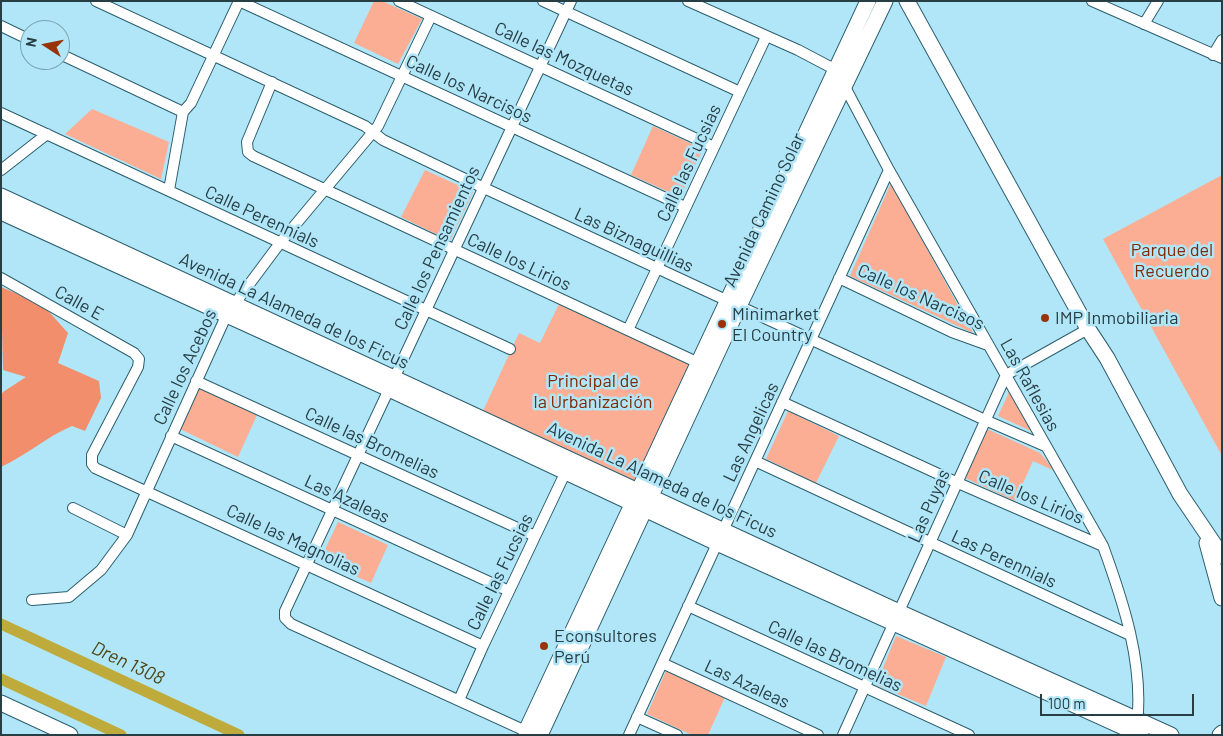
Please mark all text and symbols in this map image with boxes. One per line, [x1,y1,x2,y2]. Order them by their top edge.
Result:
street label: Calle las Mozquetas [491,17,637,101]
north arrow [20,20,70,70]
text: N [22,36,40,48]
street label: Calle los Narcisos [403,50,535,128]
street label: Calle las Fucsias [652,101,726,225]
street label: Avenida Camino Solar [719,129,809,291]
street label: Calle los Pensamientos [389,162,485,334]
street label: Calle Perennials [201,181,323,253]
street label: Las Biznaguillias [571,203,697,277]
street label: Calle los Lirios [464,229,574,295]
park label: Parque del Recuerdo [1131,239,1213,282]
street label: Avenida La Alameda de los Ficus [176,248,412,374]
street label: Calle los Narcisos [854,259,988,335]
street label: Calle E [51,281,107,325]
place label: Minimarket El Country [732,303,819,346]
street label: Calle los Acebos [149,306,221,428]
place label: IMP Inmobiliaria [1055,307,1178,329]
marker: IMP Inmobiliaria [1039,312,1051,324]
marker: Minimarket El Country [716,318,728,330]
street label: Las Raflesias [996,335,1064,435]
park label: Principal de la Urbanización [534,370,652,412]
street label: Las Angelicas [719,379,783,485]
street label: Calle las Bromelias [301,402,443,484]
street label: Avenida La Alameda de los Ficus [544,417,780,543]
street label: Calle los Lirios [975,465,1087,529]
street label: Las Puyas [903,466,955,546]
street label: Las Azaleas [301,470,393,528]
street label: Calle las Magnolias [223,500,363,580]
street label: Calle las Fucsias [462,510,538,634]
street label: Las Perennials [948,525,1060,593]
street label: Calle las Bromelias [764,615,906,697]
place label: Econsultores Perú [554,625,657,668]
water label: Dren 1308 [88,636,168,690]
marker: Econsultores Perú [538,640,550,652]
street label: Las Azaleas [701,655,793,713]
scale bar [1043,684,1197,716]
text: 100 m [1048,694,1086,712]

